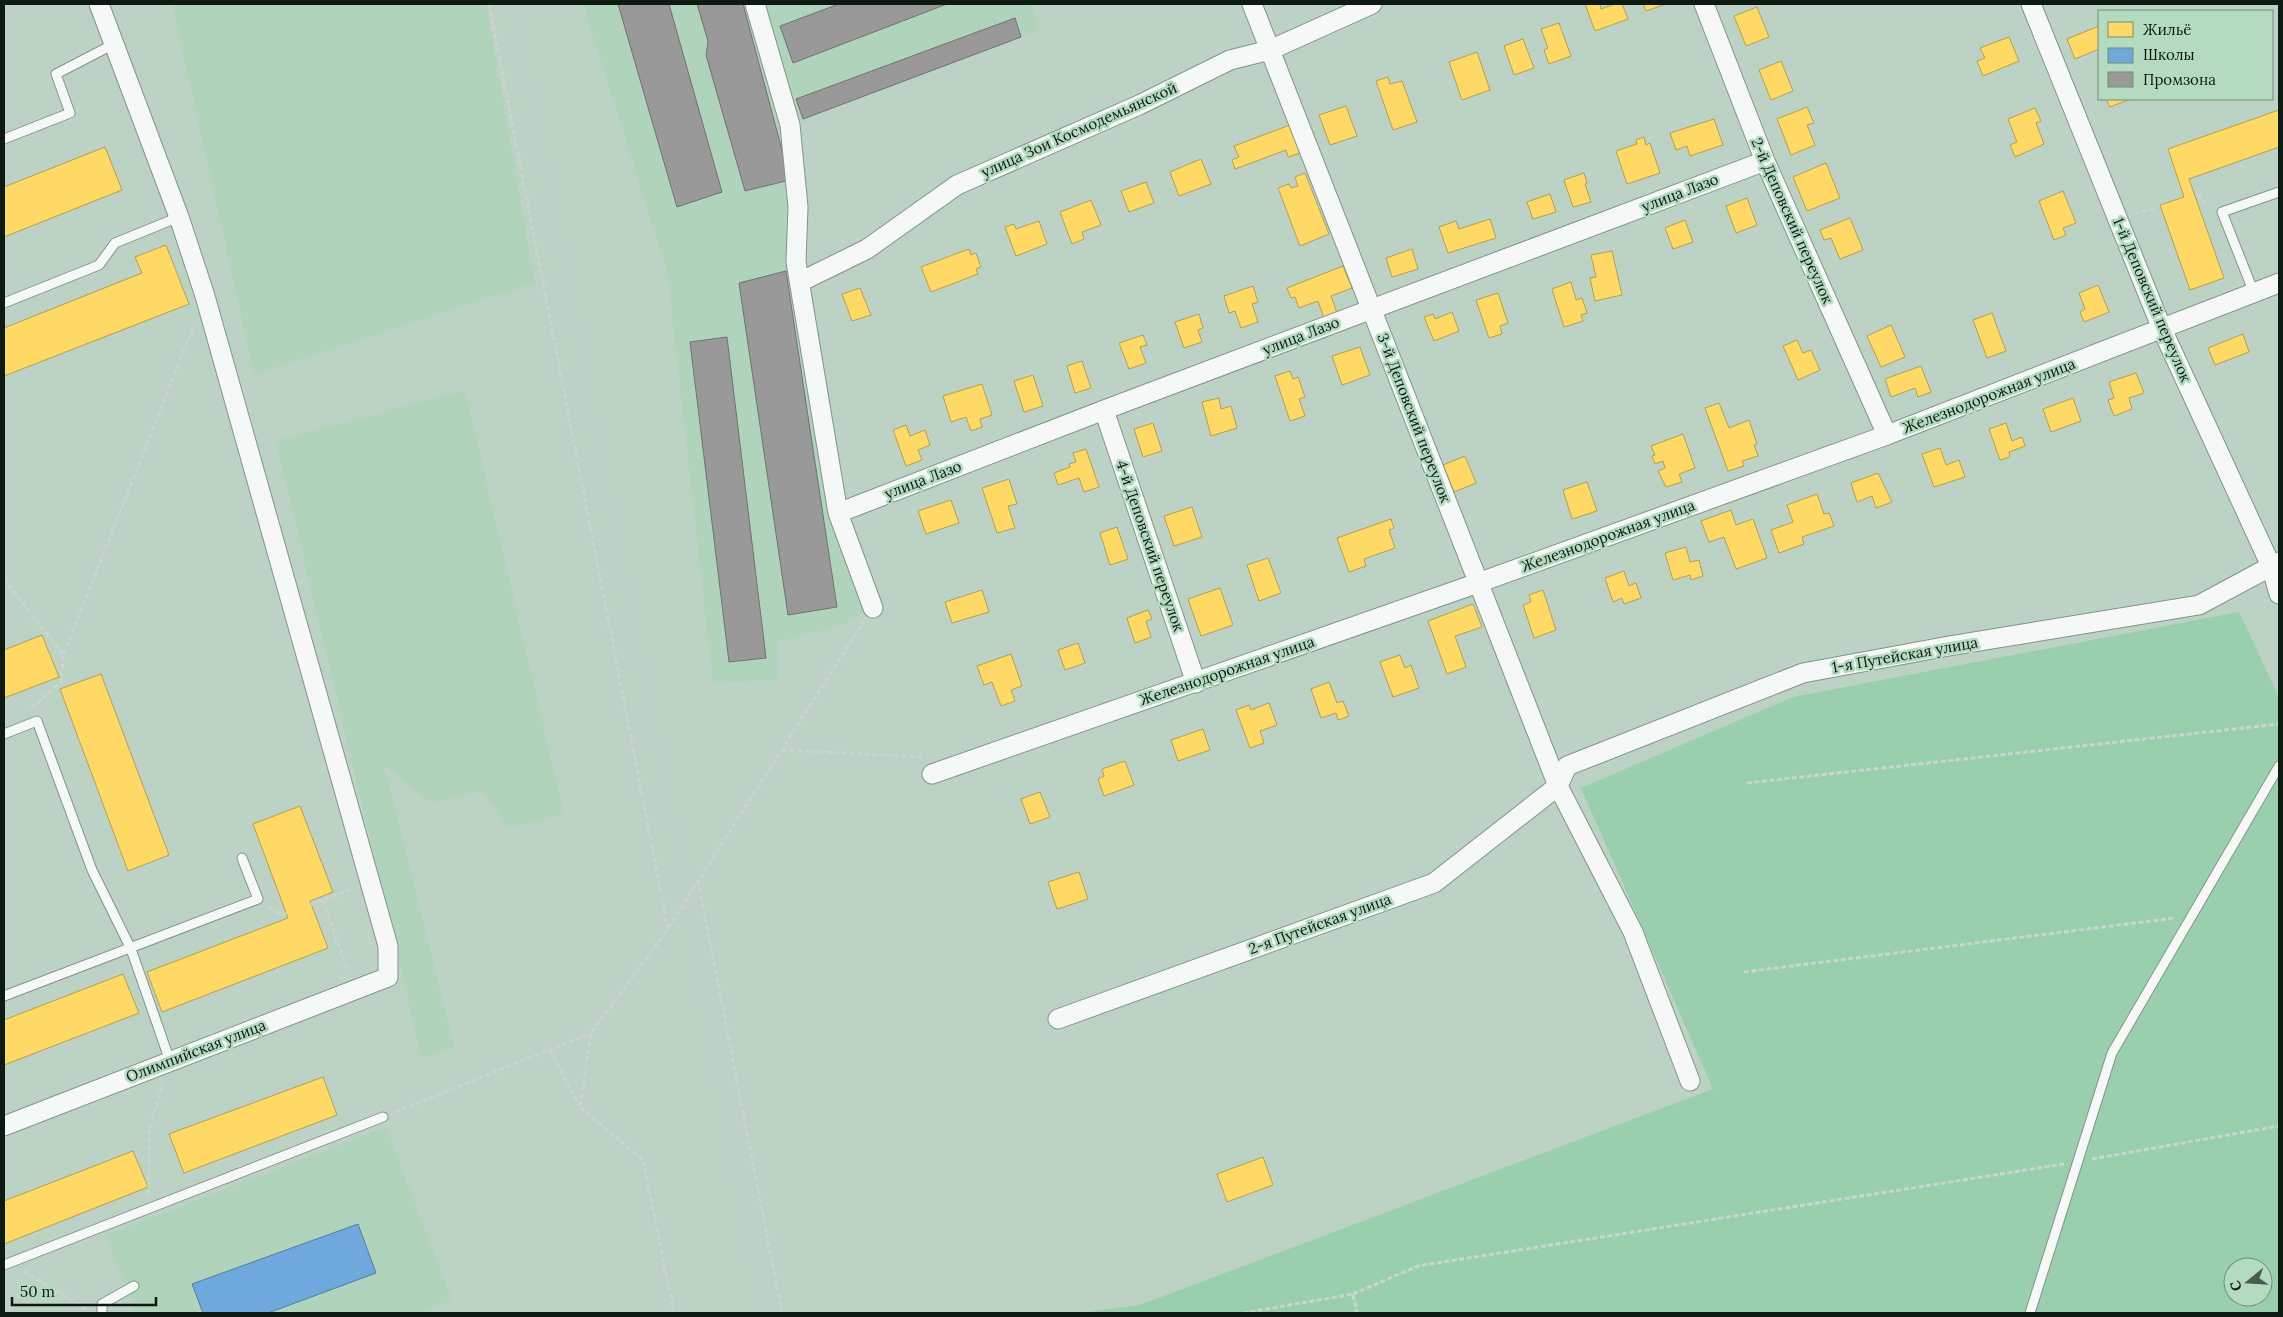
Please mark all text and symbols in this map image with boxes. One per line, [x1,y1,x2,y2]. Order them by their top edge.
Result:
legend [2098,10,2273,100]
text: Жильё [2143,20,2191,39]
text: Школы [2143,45,2195,64]
text: Промзона [2143,70,2216,89]
street label: улица Зои Космодемьянской [978,78,1180,181]
street label: 2-й Деповский переулок [1747,135,1838,307]
street label: улица Лазо [1639,169,1721,216]
street label: 1-й Деповский переулок [2109,215,2196,385]
street label: улица Лазо [1260,312,1342,359]
street label: 3-й Деповский переулок [1373,330,1456,505]
street label: Железнодорожная улица [1900,354,2078,437]
street label: улица Лазо [882,456,964,503]
street label: 4-й Деповский переулок [1112,458,1189,634]
street label: Железнодорожная улица [1518,495,1698,576]
street label: Железнодорожная улица [1137,632,1317,709]
street label: 1-я Путейская улица [1830,632,1980,677]
street label: 2-я Путейская улица [1246,889,1394,958]
street label: Олимпийская улица [123,1015,269,1086]
north arrow [2223,1257,2273,1307]
scale bar [12,1274,156,1306]
text: С [2225,1278,2246,1293]
text: 50 m [20,1282,55,1301]

